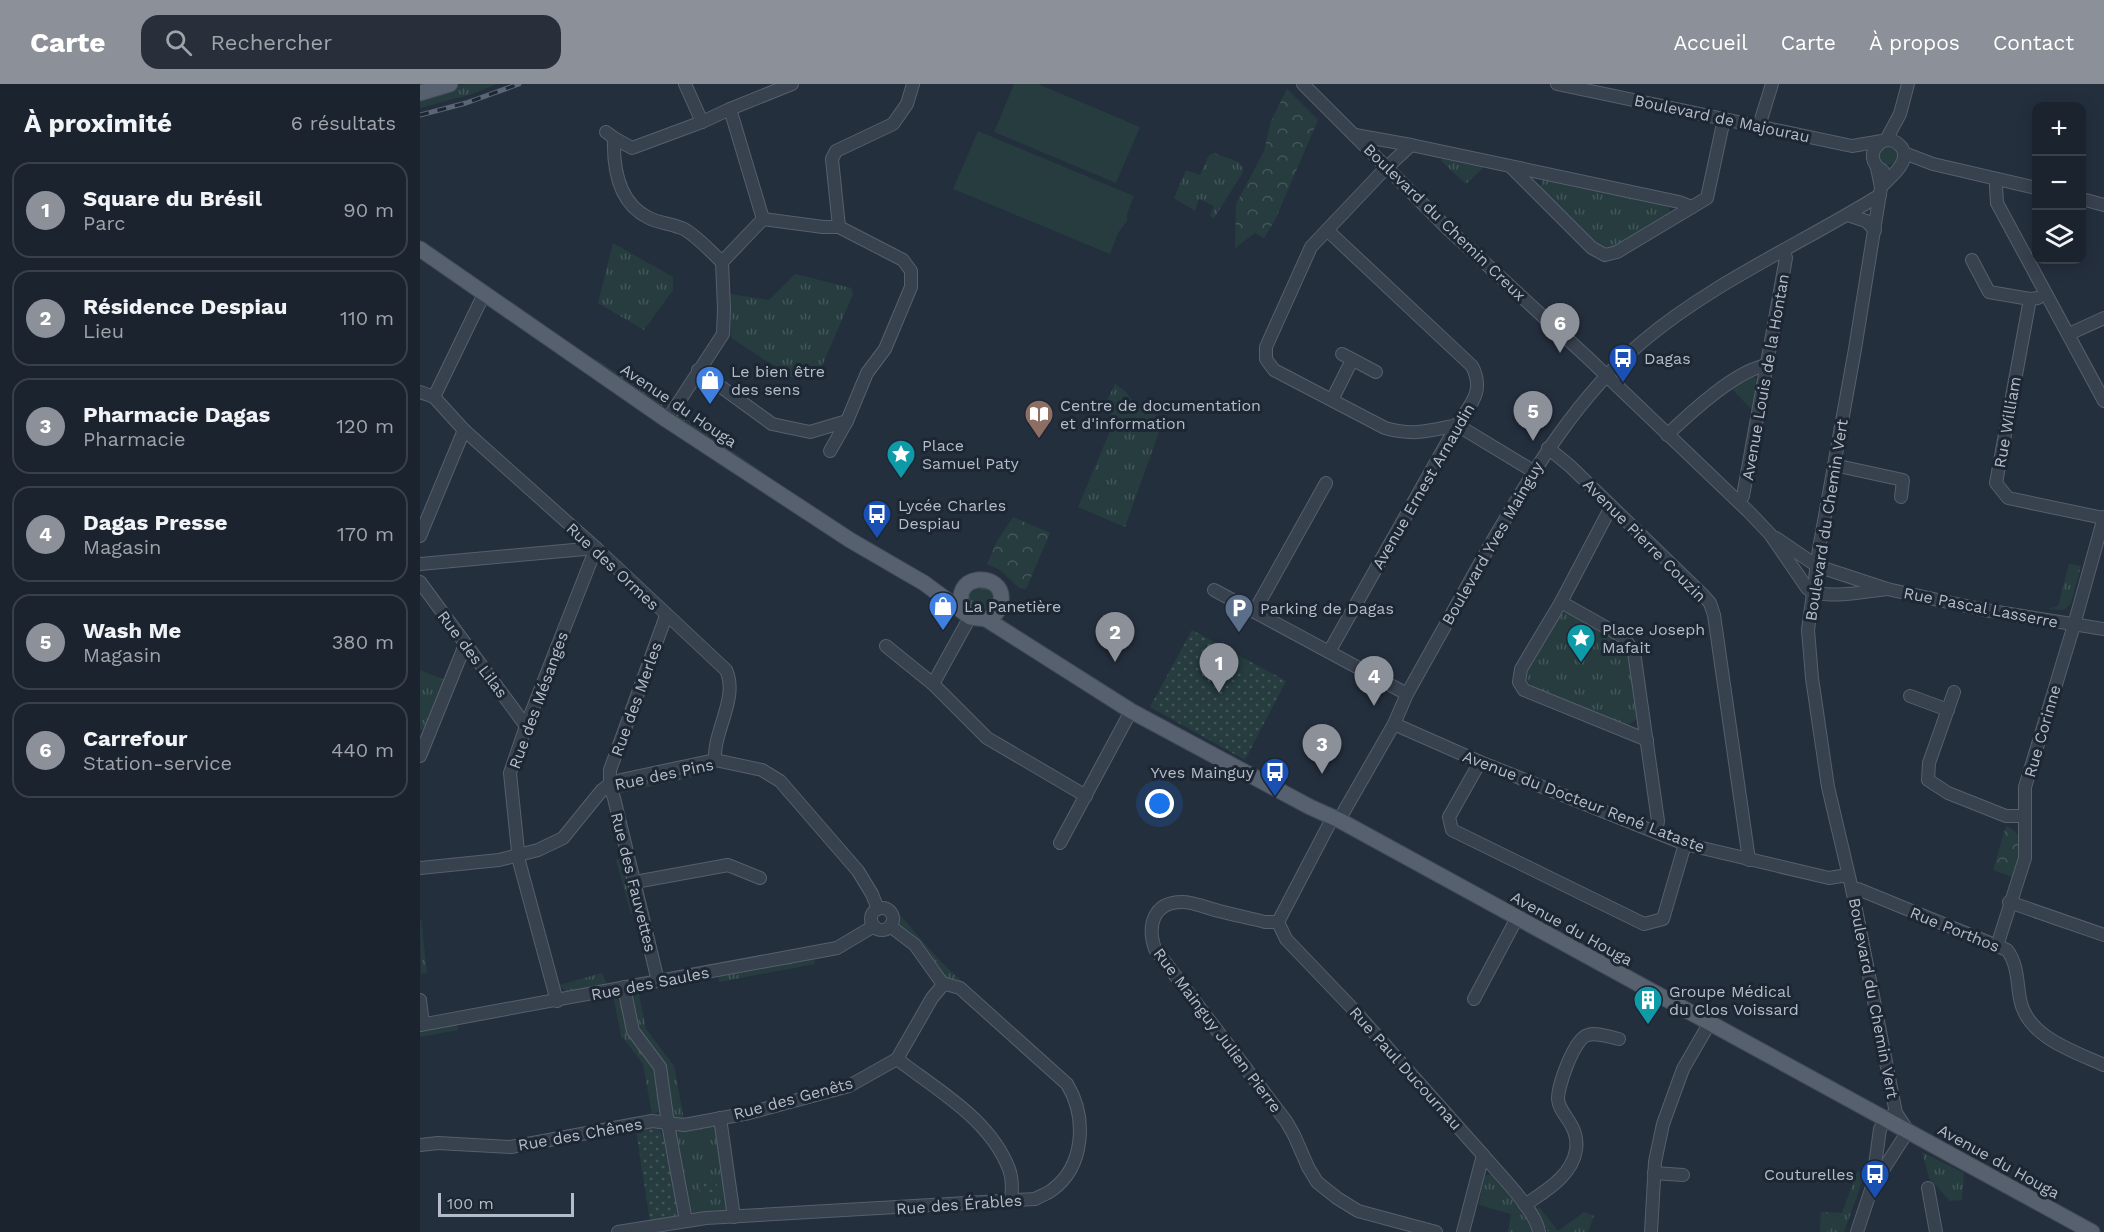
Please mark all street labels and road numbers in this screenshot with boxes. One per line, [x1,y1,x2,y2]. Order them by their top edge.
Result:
street label: Boulevard de Majourau [1632,91,1811,146]
street label: Boulevard du Chemin Creux [1360,140,1530,305]
street label: Avenue Louis de la Hontan [1738,272,1793,482]
street label: Avenue du Houga [617,359,740,451]
street label: Rue William [1990,375,2025,469]
street label: Avenue Ernest Arnaudin [1368,400,1479,572]
street label: Boulevard du Chemin Vert [1801,417,1852,622]
street label: Boulevard Yves Mainguy [1438,458,1547,628]
street label: Avenue Pierre Couzin [1579,475,1710,606]
street label: Rue des Ormes [562,519,663,614]
street label: Rue Pascal Lasserre [1902,583,2060,632]
street label: Rue des Lilas [434,607,512,702]
street label: Rue des Mésanges [505,629,572,771]
street label: Rue des Merles [607,640,666,759]
street label: Rue Corinne [2020,683,2065,780]
street label: Avenue du Docteur René Lataste [1460,746,1707,856]
street label: Rue des Pins [613,755,715,794]
street label: Rue des Fauvettes [607,810,660,954]
street label: Avenue du Houga [1508,887,1636,970]
street label: Boulevard du Chemin Vert [1845,896,1902,1100]
street label: Rue Porthos [1907,903,2002,956]
street label: Rue Mainguy Julien Pierre [1150,944,1286,1116]
street label: Rue des Saules [590,963,711,1004]
street label: Rue Paul Ducournau [1345,1003,1466,1134]
street label: Rue des Genêts [731,1073,855,1124]
street label: Rue des Chênes [516,1114,644,1155]
street label: Avenue du Houga [1935,1120,2063,1203]
street label: Rue des Érables [895,1191,1023,1218]

